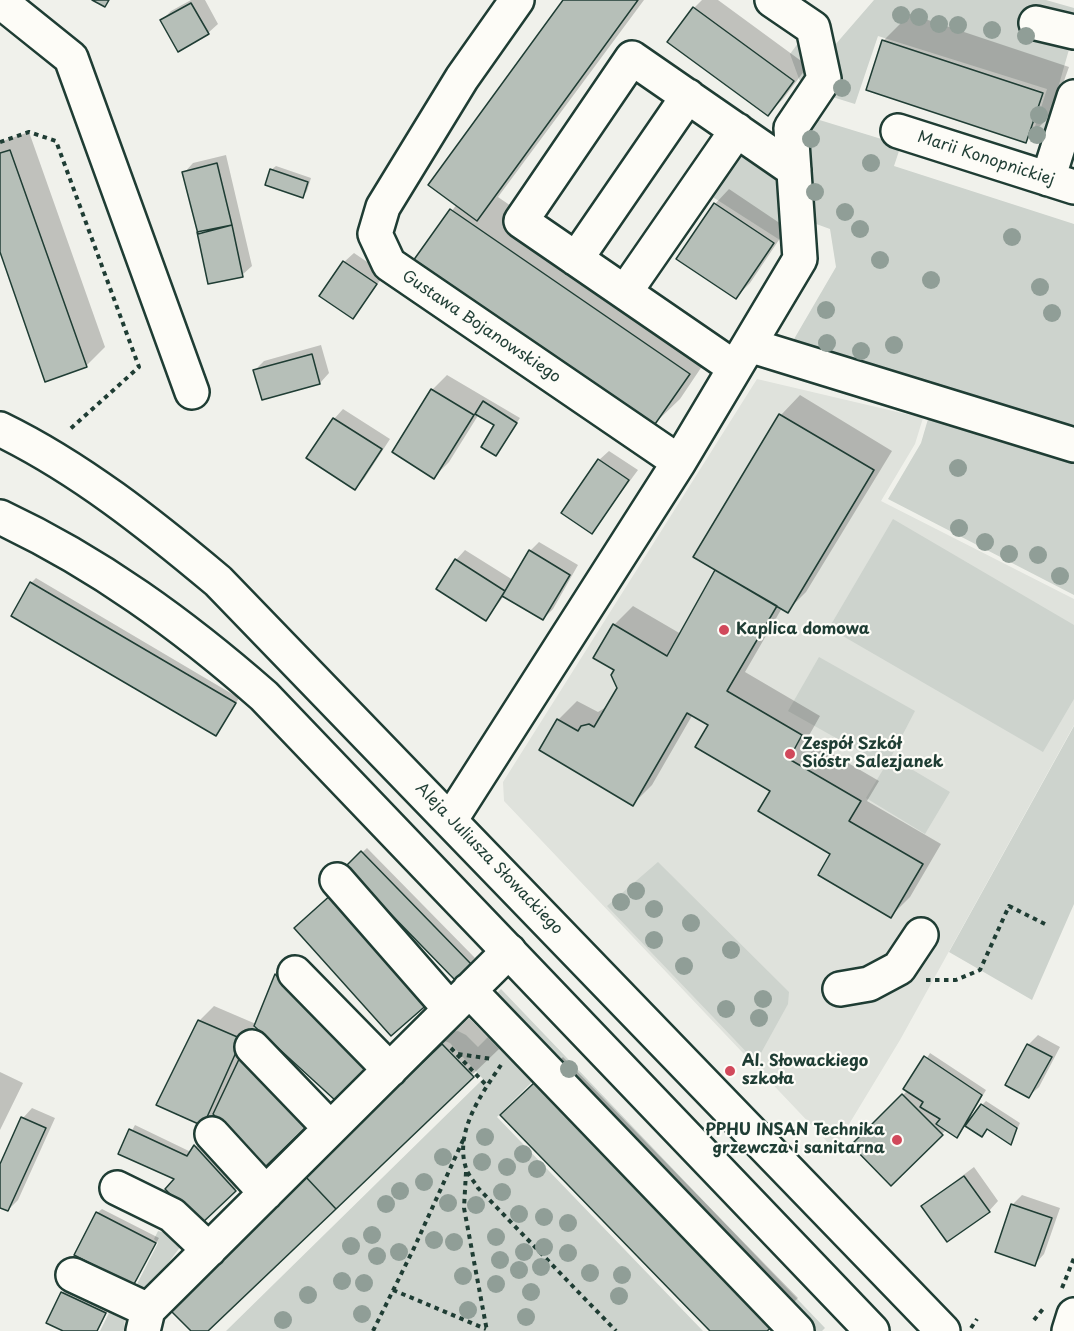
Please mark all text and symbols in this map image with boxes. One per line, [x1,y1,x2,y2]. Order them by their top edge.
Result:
street label: Marii Konopnickiej [915,128,1057,190]
street label: Gustawa Bojanowskiego [398,267,564,387]
place label: Kaplica domowa [736,620,870,640]
marker: Kaplica domowa [717,623,731,637]
place label: Zespół Szkół Sióstr Salezjanek [802,735,943,773]
marker: Zespół Szkół Sióstr Salezjanek [783,747,797,761]
street label: Aleja Juliusza Słowackiego [411,779,567,939]
place label: Al. Słowackiego szkoła [742,1052,868,1090]
marker: Al. Słowackiego szkoła [723,1064,737,1078]
place label: PPHU INSAN Technika grzewcza i sanitarna [705,1121,885,1159]
marker: PPHU INSAN Technika grzewcza i sanitarna [890,1133,904,1147]

